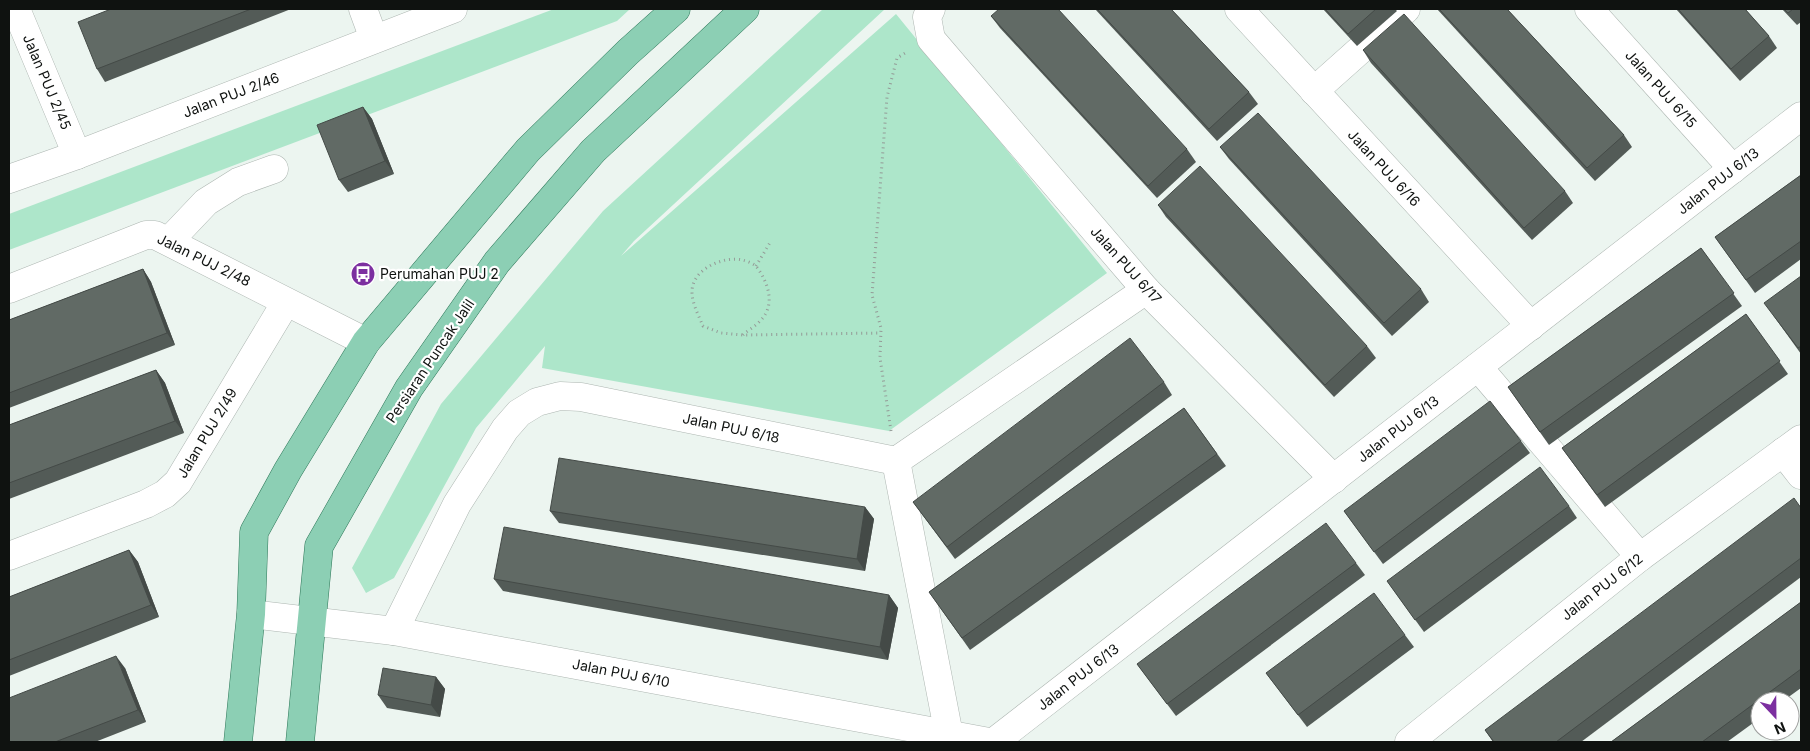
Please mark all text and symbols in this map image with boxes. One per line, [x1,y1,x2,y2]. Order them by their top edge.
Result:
street label: Jalan PUJ 2/45 [20,32,75,132]
street label: Jalan PUJ 6/15 [1622,46,1701,131]
street label: Jalan PUJ 2/46 [180,68,281,121]
street label: Jalan PUJ 6/16 [1344,126,1424,210]
street label: Jalan PUJ 6/13 [1674,144,1762,218]
street label: Jalan PUJ 6/17 [1087,223,1166,307]
street label: Jalan PUJ 2/48 [155,230,254,290]
bus stop icon: Perumahan PUJ 2 [350,261,376,287]
place label: Perumahan PUJ 2 [380,265,499,282]
street label: Persiaran Puncak Jalil [382,296,477,426]
street label: Jalan PUJ 2/49 [173,385,240,481]
street label: Jalan PUJ 6/13 [1354,392,1442,466]
street label: Jalan PUJ 6/18 [681,409,781,446]
street label: Jalan PUJ 6/12 [1558,550,1646,624]
street label: Jalan PUJ 6/13 [1034,640,1122,714]
street label: Jalan PUJ 6/10 [571,655,671,690]
north arrow [1750,691,1800,741]
text: N [1772,719,1788,738]

